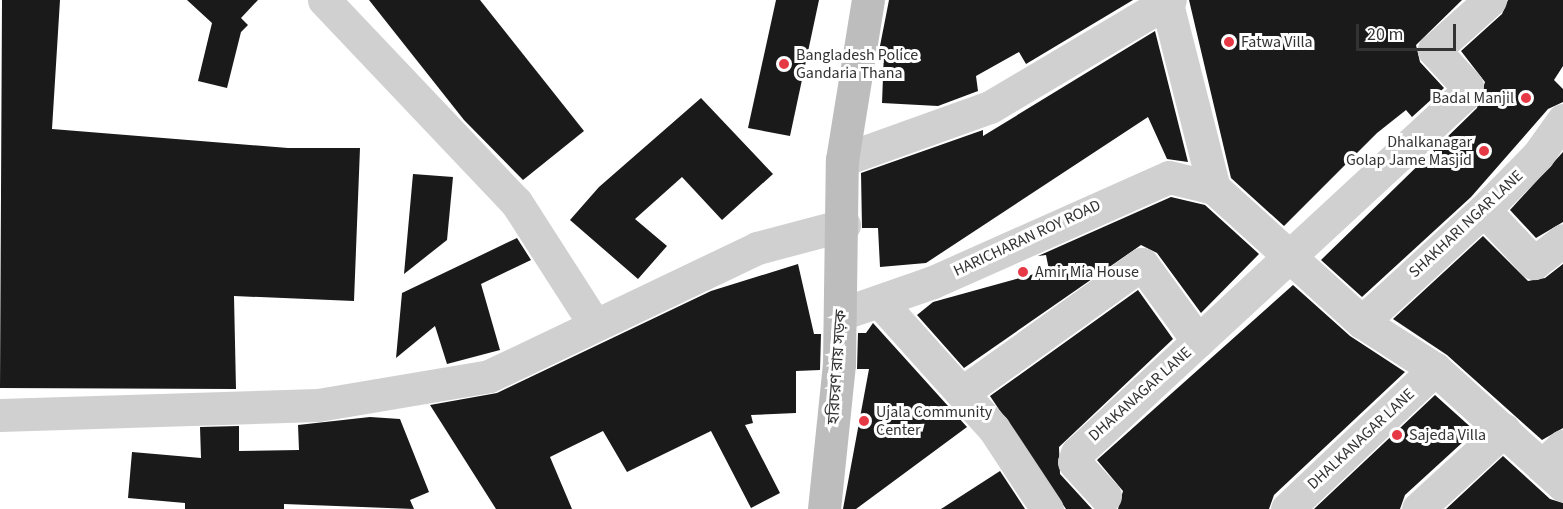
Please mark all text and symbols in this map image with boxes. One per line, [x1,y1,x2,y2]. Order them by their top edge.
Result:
scale bar [1359,12,1460,50]
text: 20 m [1367,22,1403,47]
place label: Fatwa Villa [1241,32,1313,52]
marker: Fatwa Villa [1222,35,1236,49]
place label: Bangladesh Police Gandaria Thana [796,45,918,83]
marker: Bangladesh Police Gandaria Thana [777,57,791,71]
place label: Badal Manjil [1432,88,1514,108]
marker: Badal Manjil [1519,91,1533,105]
place label: Dhalkanagar Golap Jame Masjid [1346,132,1472,170]
marker: Dhalkanagar Golap Jame Masjid [1477,144,1491,158]
street label: SHAKHARI NGAR LANE [1405,166,1527,282]
street label: HARICHARAN ROY ROAD [950,195,1104,281]
place label: Amir Mia House [1035,262,1139,282]
marker: Amir Mia House [1016,265,1030,279]
street label: হরিচরণ রায় সড়ক [823,309,851,425]
street label: DHAKANAGAR LANE [1085,343,1195,445]
street label: DHALKANAGAR LANE [1303,384,1419,494]
place label: Ujala Community Center [876,402,992,440]
marker: Ujala Community Center [857,414,871,428]
place label: Sajeda Villa [1409,425,1486,445]
marker: Sajeda Villa [1390,428,1404,442]

